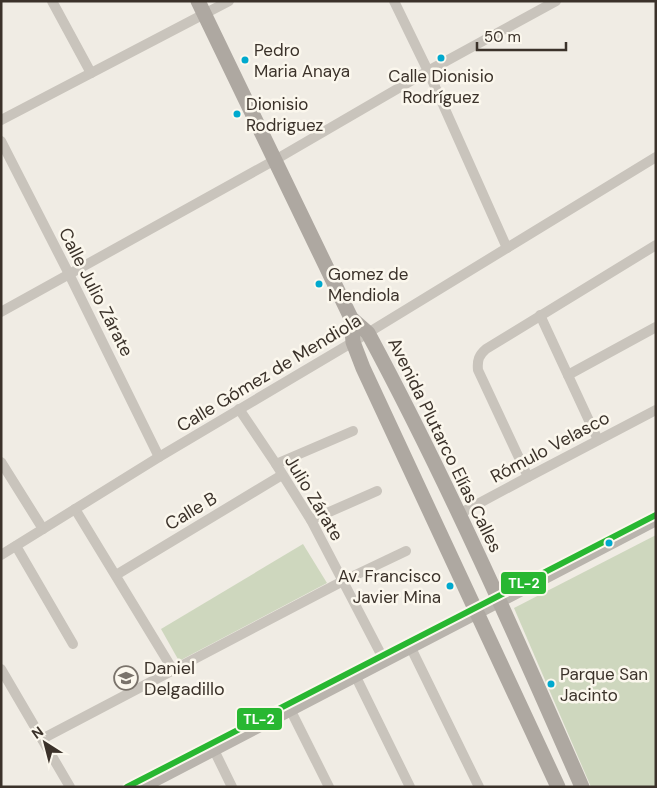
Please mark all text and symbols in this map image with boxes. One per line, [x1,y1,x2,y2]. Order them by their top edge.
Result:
scale bar [477,20,566,52]
text: 50 m [484,27,521,47]
place label: Pedro Maria Anaya [254,39,350,82]
marker: Calle Dionisio Rodríguez [436,53,446,63]
marker: Pedro Maria Anaya [240,55,250,65]
place label: Calle Dionisio Rodríguez [388,65,494,108]
place label: Dionisio Rodriguez [246,93,324,136]
marker: Dionisio Rodriguez [232,109,242,119]
street label: Calle Julio Zárate [53,223,139,361]
place label: Gomez de Mendiola [328,263,408,306]
marker: Gomez de Mendiola [314,279,324,289]
street label: Calle Gómez de Mendiola [172,308,366,438]
street label: Avenida Plutarco Elías Calles [382,334,508,556]
street label: Rómulo Velasco [486,406,614,488]
street label: Julio Zárate [279,451,349,545]
street label: Calle B [161,486,222,536]
unlabelled marker [604,538,614,548]
place label: Av. Francisco Javier Mina [338,565,441,608]
line badge: TL-2 [500,571,547,595]
text: TL-2 [508,574,540,592]
marker: Av. Francisco Javier Mina [445,581,455,591]
place label: Daniel Delgadillo [144,656,225,701]
place label: Parque San Jacinto [560,663,648,706]
school or university icon: Daniel Delgadillo [113,665,139,691]
marker: Parque San Jacinto [546,679,556,689]
line badge: TL-2 [236,707,283,731]
text: TL-2 [243,710,275,728]
north arrow [20,718,70,768]
text: N [28,722,47,743]

